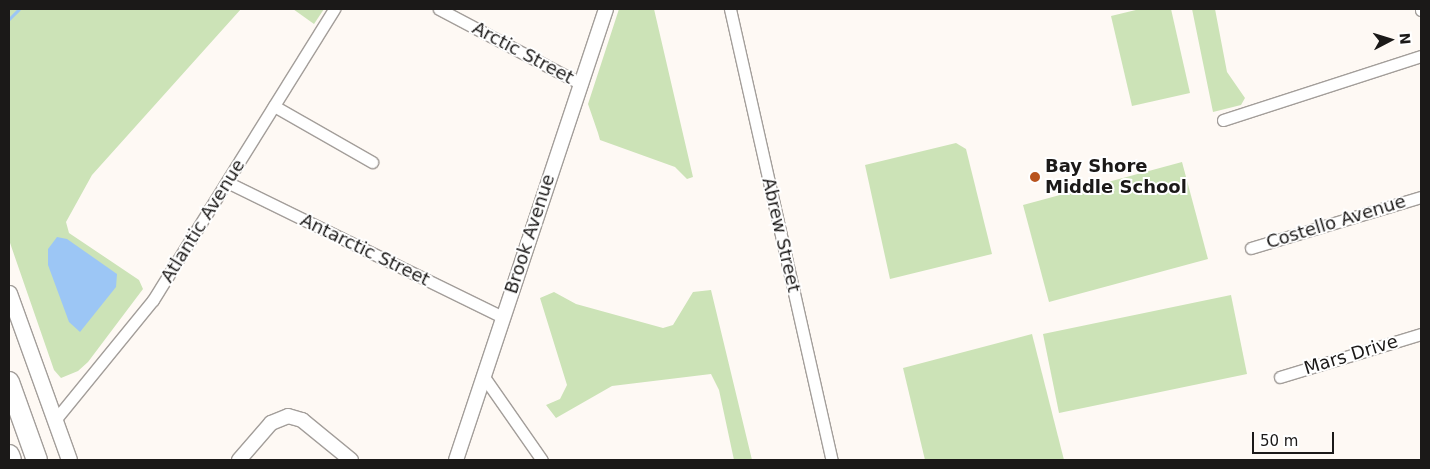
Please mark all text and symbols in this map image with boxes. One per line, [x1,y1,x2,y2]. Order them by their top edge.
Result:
north arrow [1365,15,1415,65]
street label: Arctic Street [469,17,577,89]
text: N [1396,32,1413,45]
street label: Atlantic Avenue [156,155,250,287]
place label: Bay Shore Middle School [1045,156,1187,198]
marker: Bay Shore Middle School [1029,171,1041,183]
street label: Brook Avenue [501,172,559,296]
street label: Abrew Street [757,176,805,294]
street label: Costello Avenue [1264,191,1408,253]
street label: Antarctic Street [297,209,433,291]
street label: Mars Drive [1301,330,1401,380]
scale bar [1255,422,1338,454]
text: 50 m [1260,432,1298,450]

